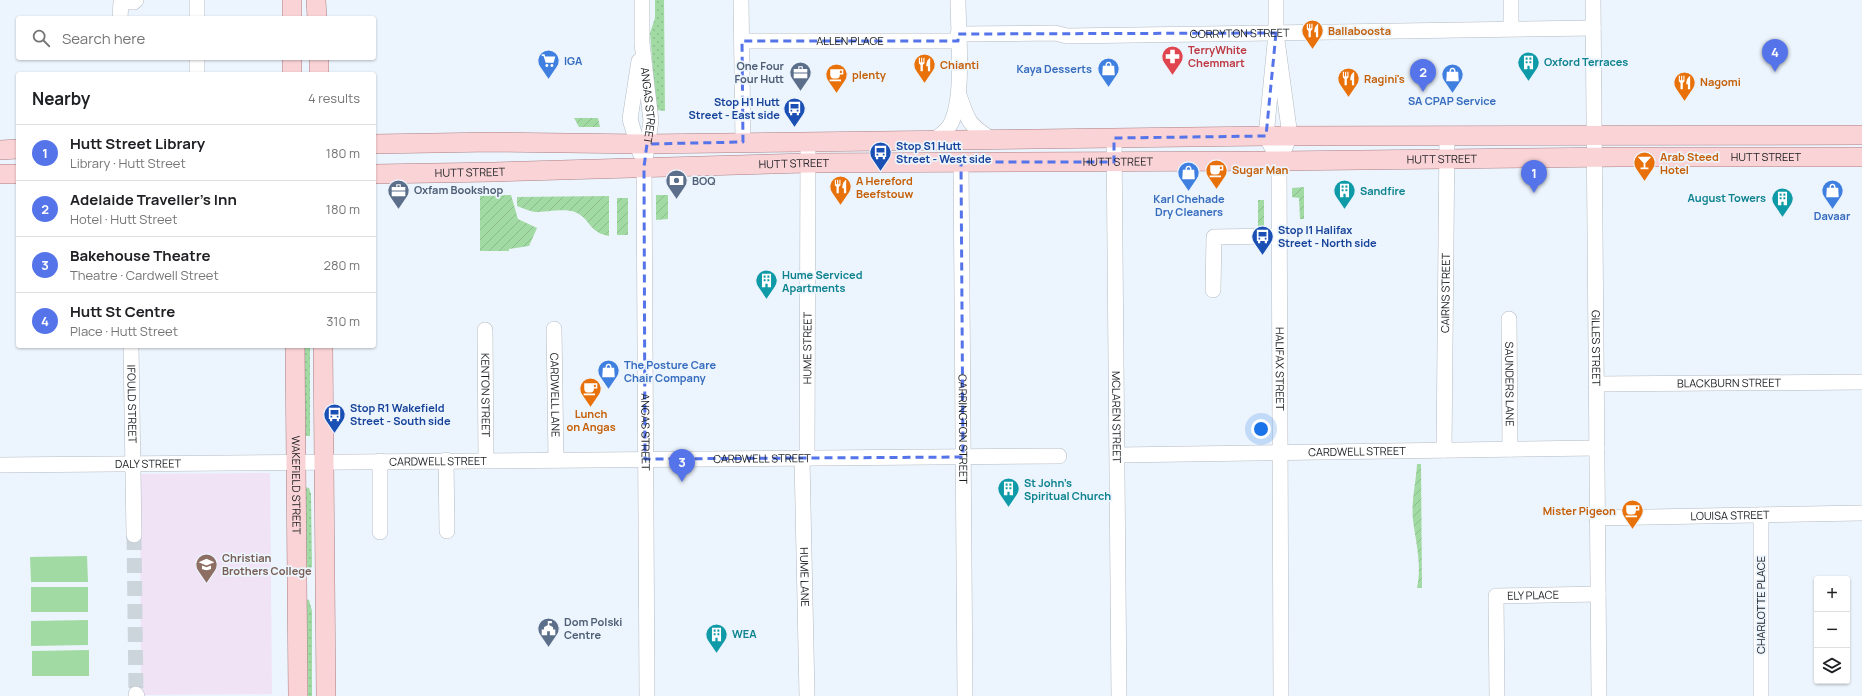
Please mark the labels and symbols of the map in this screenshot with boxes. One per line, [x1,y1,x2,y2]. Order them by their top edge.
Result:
restaurant icon: Ballaboosta [1299,18,1325,51]
place label: Ballaboosta [1328,23,1391,38]
street label: CORRYTON STREET [1190,25,1290,41]
street label: ALLEN PLACE [816,33,884,48]
pin: 4 [1762,39,1788,72]
place label: TerryWhite Chemmart [1188,42,1247,70]
pharmacy icon: TerryWhite Chemmart [1159,43,1185,76]
supermarket icon: IGA [535,48,561,81]
building icon: Oxford Terraces [1516,49,1542,82]
restaurant icon: Chianti [912,52,938,85]
place label: IGA [564,53,583,68]
place label: Oxford Terraces [1544,54,1628,69]
shop icon: Kaya Desserts [1095,56,1121,89]
place label: Chianti [940,57,979,72]
place label: One Four Four Hutt [734,58,785,86]
office icon: One Four Four Hutt [787,59,813,92]
pin: 2 [1410,59,1436,92]
place label: Kaya Desserts [1016,61,1092,76]
cafe icon: plenty [824,62,850,95]
shop icon: SA CPAP Service [1439,62,1465,95]
street label: ANGAS STREET [638,66,659,145]
restaurant icon: Ragini's [1336,66,1362,99]
place label: plenty [852,67,887,82]
restaurant icon: Nagomi [1672,69,1698,102]
place label: Ragini's [1364,71,1405,86]
place label: Nagomi [1700,74,1741,89]
place label: SA CPAP Service [1408,93,1496,108]
place label: Stop H1 Hutt Street - East side [689,94,780,122]
bus stop icon: Stop H1 Hutt Street - East side [782,95,808,128]
place label: Stop S1 Hutt Street - West side [896,138,992,166]
bus stop icon: Stop S1 Hutt Street - West side [867,139,893,172]
place label: Arab Steed Hotel [1660,149,1719,177]
street label: HUTT STREET [1731,149,1801,164]
bar icon: Arab Steed Hotel [1632,150,1658,183]
street label: HUTT STREET [1407,151,1478,166]
street label: HUTT STREET [1083,154,1153,169]
street label: HUTT STREET [758,155,830,171]
cafe icon: Sugar Man [1203,157,1229,190]
shop icon: Karl Chehade Dry Cleaners [1176,160,1202,193]
pin: 1 [1521,160,1547,193]
place label: Sugar Man [1232,162,1289,177]
street label: HUTT STREET [435,164,506,180]
bank icon: BOQ [664,168,690,201]
place label: BOQ [692,173,715,188]
place label: A Hereford Beefstouw [856,173,913,201]
restaurant icon: A Hereford Beefstouw [828,174,854,207]
office icon: Oxfam Bookshop [385,177,411,210]
shop icon: Davaar [1819,177,1845,210]
building icon: Sandfire [1332,178,1358,211]
place label: Oxfam Bookshop [414,182,504,197]
place label: Sandfire [1360,183,1406,198]
building icon: August Towers [1769,185,1795,218]
place label: August Towers [1687,190,1766,205]
place label: Karl Chehade Dry Cleaners [1153,191,1225,219]
place label: Davaar [1814,208,1851,223]
place label: Stop I1 Halifax Street - North side [1278,222,1377,250]
bus stop icon: Stop I1 Halifax Street - North side [1250,223,1276,256]
street label: CAIRNS STREET [1437,252,1453,333]
place label: Hume Serviced Apartments [782,267,863,295]
building icon: Hume Serviced Apartments [754,268,780,301]
street label: GILLES STREET [1589,310,1604,386]
street label: HUME STREET [799,311,814,384]
street label: HALIFAX STREET [1273,327,1288,411]
street label: SAUNDERS LANE [1502,342,1518,426]
street label: KENTON STREET [478,353,494,438]
street label: CARDWELL LANE [547,353,564,437]
place label: The Posture Care Chair Company [624,357,716,385]
shop icon: The Posture Care Chair Company [596,358,622,391]
street label: IFOULD STREET [124,365,141,444]
street label: MCLAREN STREET [1109,371,1125,464]
street label: CARRINGTON STREET [956,374,971,484]
cafe icon: Lunch on Angas [578,375,604,408]
street label: BLACKBURN STREET [1677,375,1782,390]
street label: ANGAS STREET [638,393,654,471]
place label: Stop R1 Wakefield Street - South side [350,400,451,428]
bus stop icon: Stop R1 Wakefield Street - South side [322,401,348,434]
place label: Lunch on Angas [566,406,616,434]
your location [1251,419,1271,439]
street label: WAKEFIELD STREET [289,436,305,535]
street label: CARDWELL STREET [1308,443,1406,459]
pin: 3 [669,449,695,482]
street label: CARDWELL STREET [713,450,811,466]
street label: CARDWELL STREET [389,453,487,469]
street label: DALY STREET [115,455,181,471]
place label: St John’s Spiritual Church [1024,475,1111,503]
building icon: St John’s Spiritual Church [995,476,1021,509]
cafe icon: Mister Pigeon [1619,498,1645,531]
place label: Mister Pigeon [1543,503,1616,518]
street label: LOUISA STREET [1690,507,1770,523]
street label: HUME LANE [797,547,813,607]
place label: Christian Brothers College [222,550,312,578]
school or university icon: Christian Brothers College [193,551,219,584]
street label: CHARLOTTE PLACE [1753,556,1768,654]
street label: ELY PLACE [1507,587,1559,603]
place label: Dom Polski Centre [564,614,622,642]
public building icon: Dom Polski Centre [536,615,562,648]
building icon: WEA [703,621,729,654]
place label: WEA [732,626,757,641]

